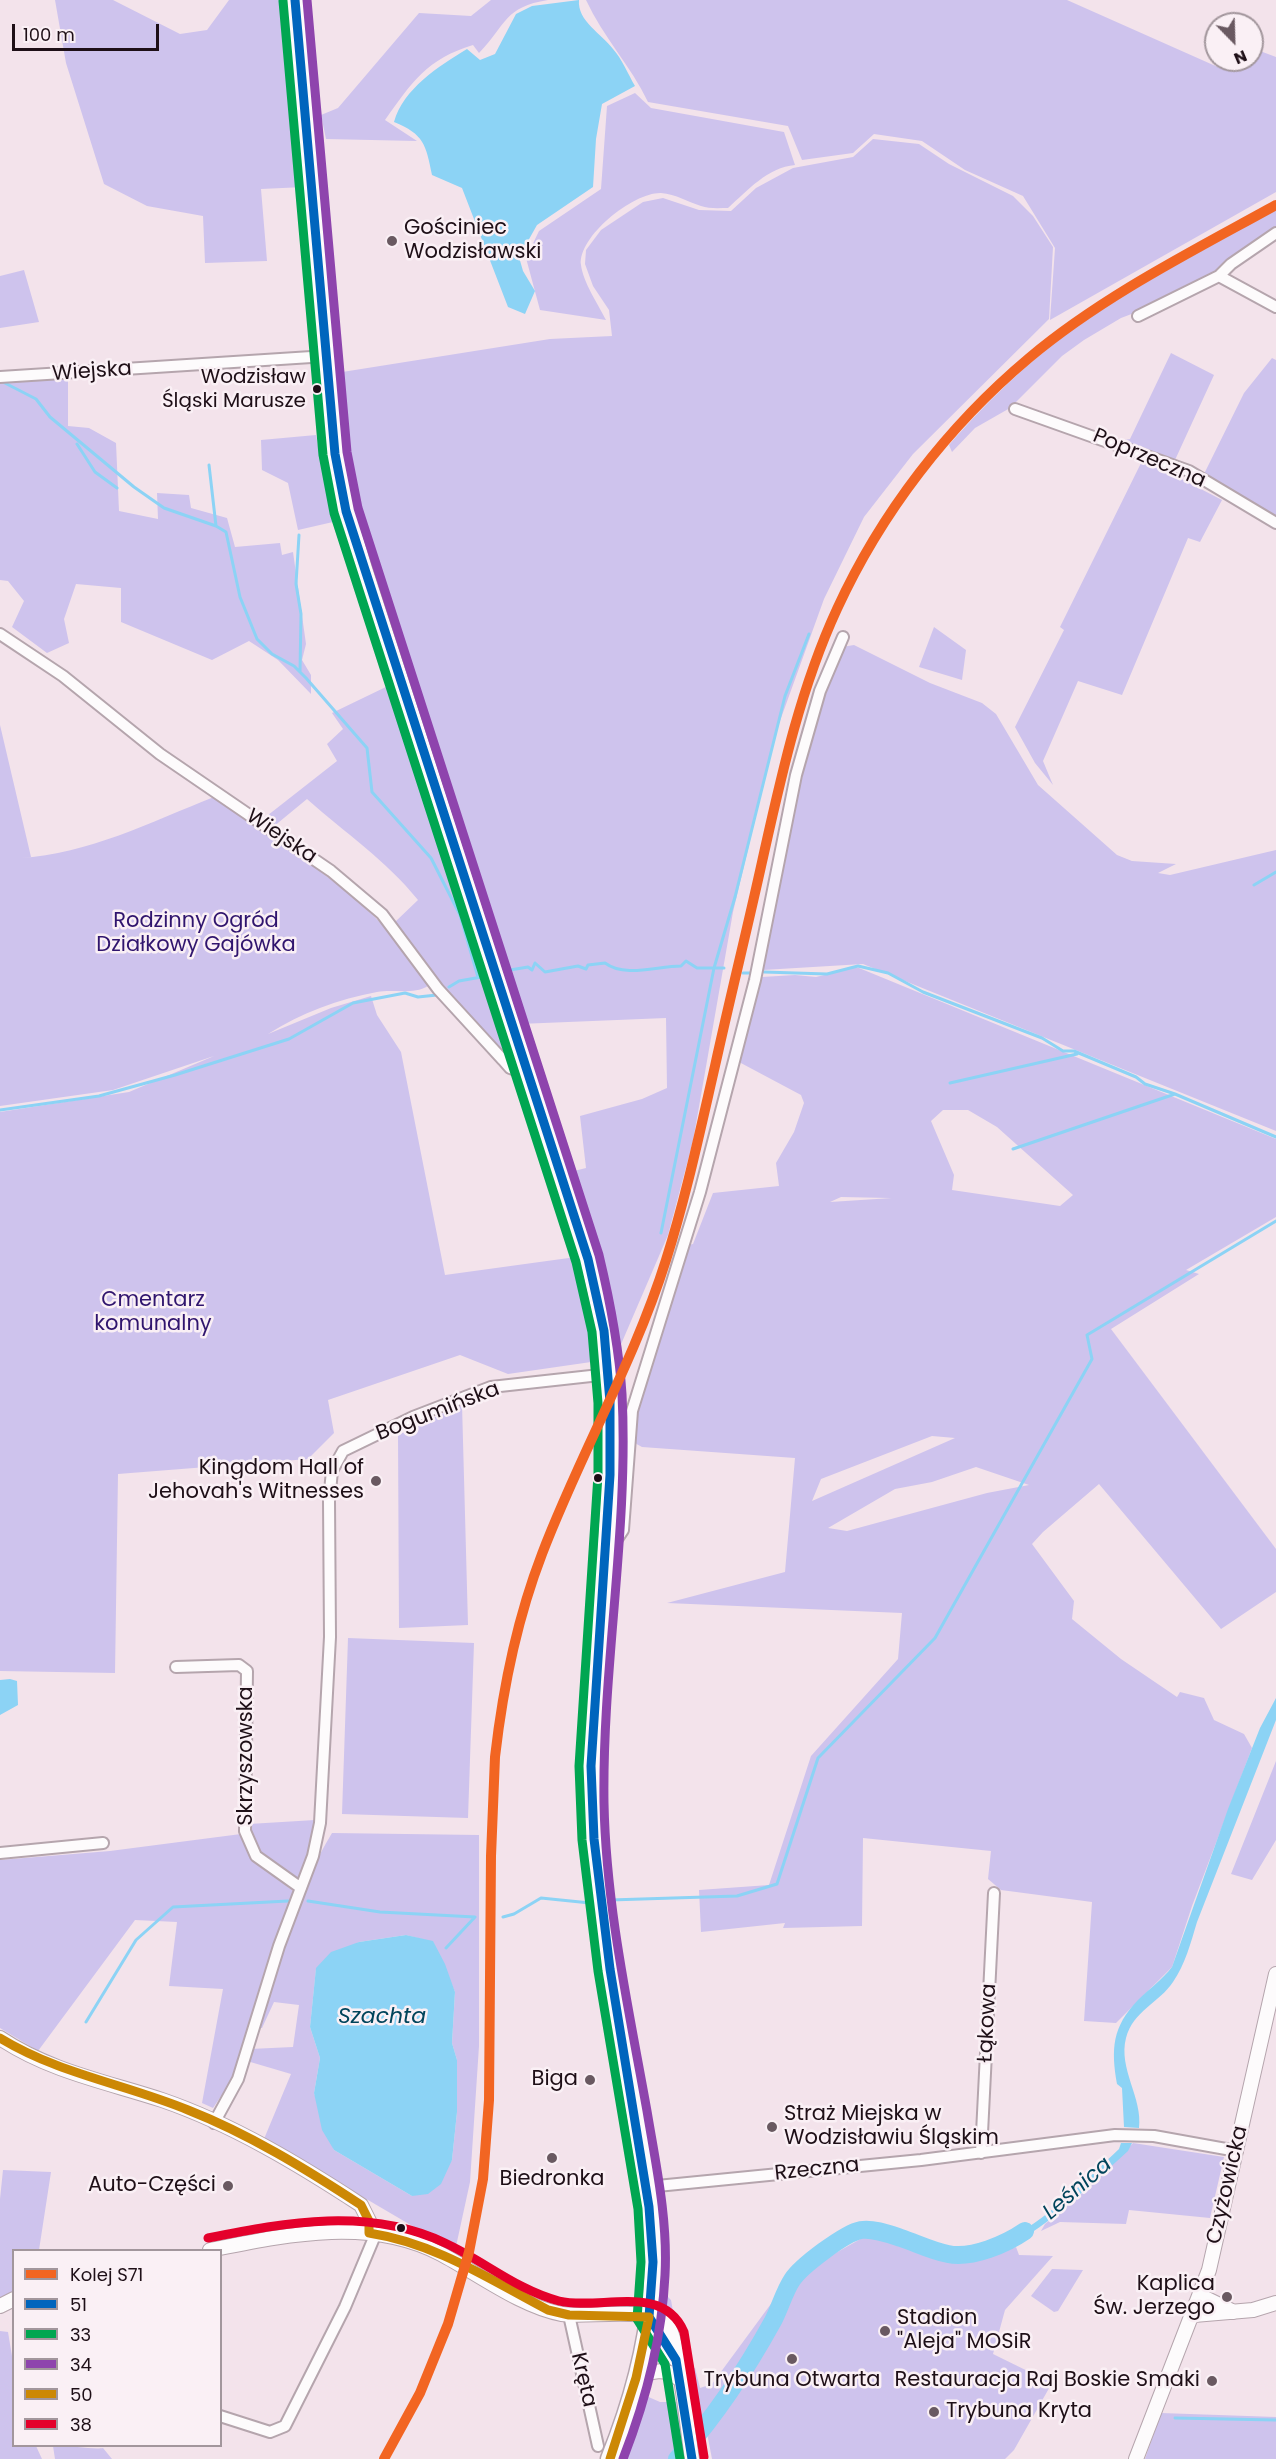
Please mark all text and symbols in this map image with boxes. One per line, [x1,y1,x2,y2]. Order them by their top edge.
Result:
scale bar [15,12,162,50]
north arrow [1204,12,1264,72]
text: 100 m [23,22,75,47]
text: N [1230,44,1250,70]
place label: Gościniec Wodzisławski [404,216,541,266]
marker: Gościniec Wodzisławski [385,234,399,248]
street label: Wiejska [51,357,133,387]
place label: Wodzisław Śląski Marusze [162,366,306,413]
marker: Wodzisław Śląski Marusze [311,383,323,395]
street label: Poprzeczna [1089,424,1209,494]
street label: Wiejska [241,804,321,870]
park label: Rodzinny Ogród Działkowy Gajówka [96,909,296,959]
park label: Cmentarz komunalny [94,1288,212,1338]
street label: Bogumińska [373,1377,503,1447]
place label: Kingdom Hall of Jehovah's Witnesses [148,1456,364,1506]
unlabelled marker [592,1472,604,1484]
marker: Kingdom Hall of Jehovah's Witnesses [369,1474,383,1488]
street label: Skrzyszowska [234,1686,260,1826]
street label: Łąkowa [973,1983,1003,2063]
water label: Szachta [338,2004,426,2030]
place label: Biga [532,2067,578,2093]
marker: Biga [583,2073,597,2087]
place label: Straż Miejska w Wodzisławiu Śląskim [784,2102,999,2152]
marker: Straż Miejska w Wodzisławiu Śląskim [765,2120,779,2134]
street label: Czyżowicka [1202,2123,1254,2247]
marker: Biedronka [545,2151,559,2165]
water label: Leśnica [1038,2152,1118,2226]
street label: Rzeczna [773,2153,861,2187]
place label: Biedronka [500,2167,604,2193]
place label: Auto-Części [88,2173,216,2199]
marker: Auto-Części [221,2179,235,2193]
unlabelled marker [395,2222,407,2234]
legend [12,2249,222,2447]
text: Kolej S71 [70,2262,143,2287]
place label: Kaplica Św. Jerzego [1093,2272,1215,2322]
marker: Kaplica Św. Jerzego [1220,2290,1234,2304]
text: 51 [70,2292,87,2317]
place label: Stadion "Aleja" MOSiR [897,2306,1031,2356]
text: 33 [70,2322,91,2347]
marker: Stadion "Aleja" MOSiR [878,2324,892,2338]
street label: Kręta [565,2350,601,2410]
text: 34 [70,2352,92,2377]
marker: Trybuna Otwarta [785,2352,799,2366]
place label: Trybuna Otwarta [703,2368,881,2394]
place label: Restauracja Raj Boskie Smaki [894,2368,1200,2394]
marker: Restauracja Raj Boskie Smaki [1205,2374,1219,2388]
text: 50 [70,2382,93,2407]
place label: Trybuna Kryta [946,2399,1092,2425]
marker: Trybuna Kryta [927,2405,941,2419]
text: 38 [70,2412,92,2437]

